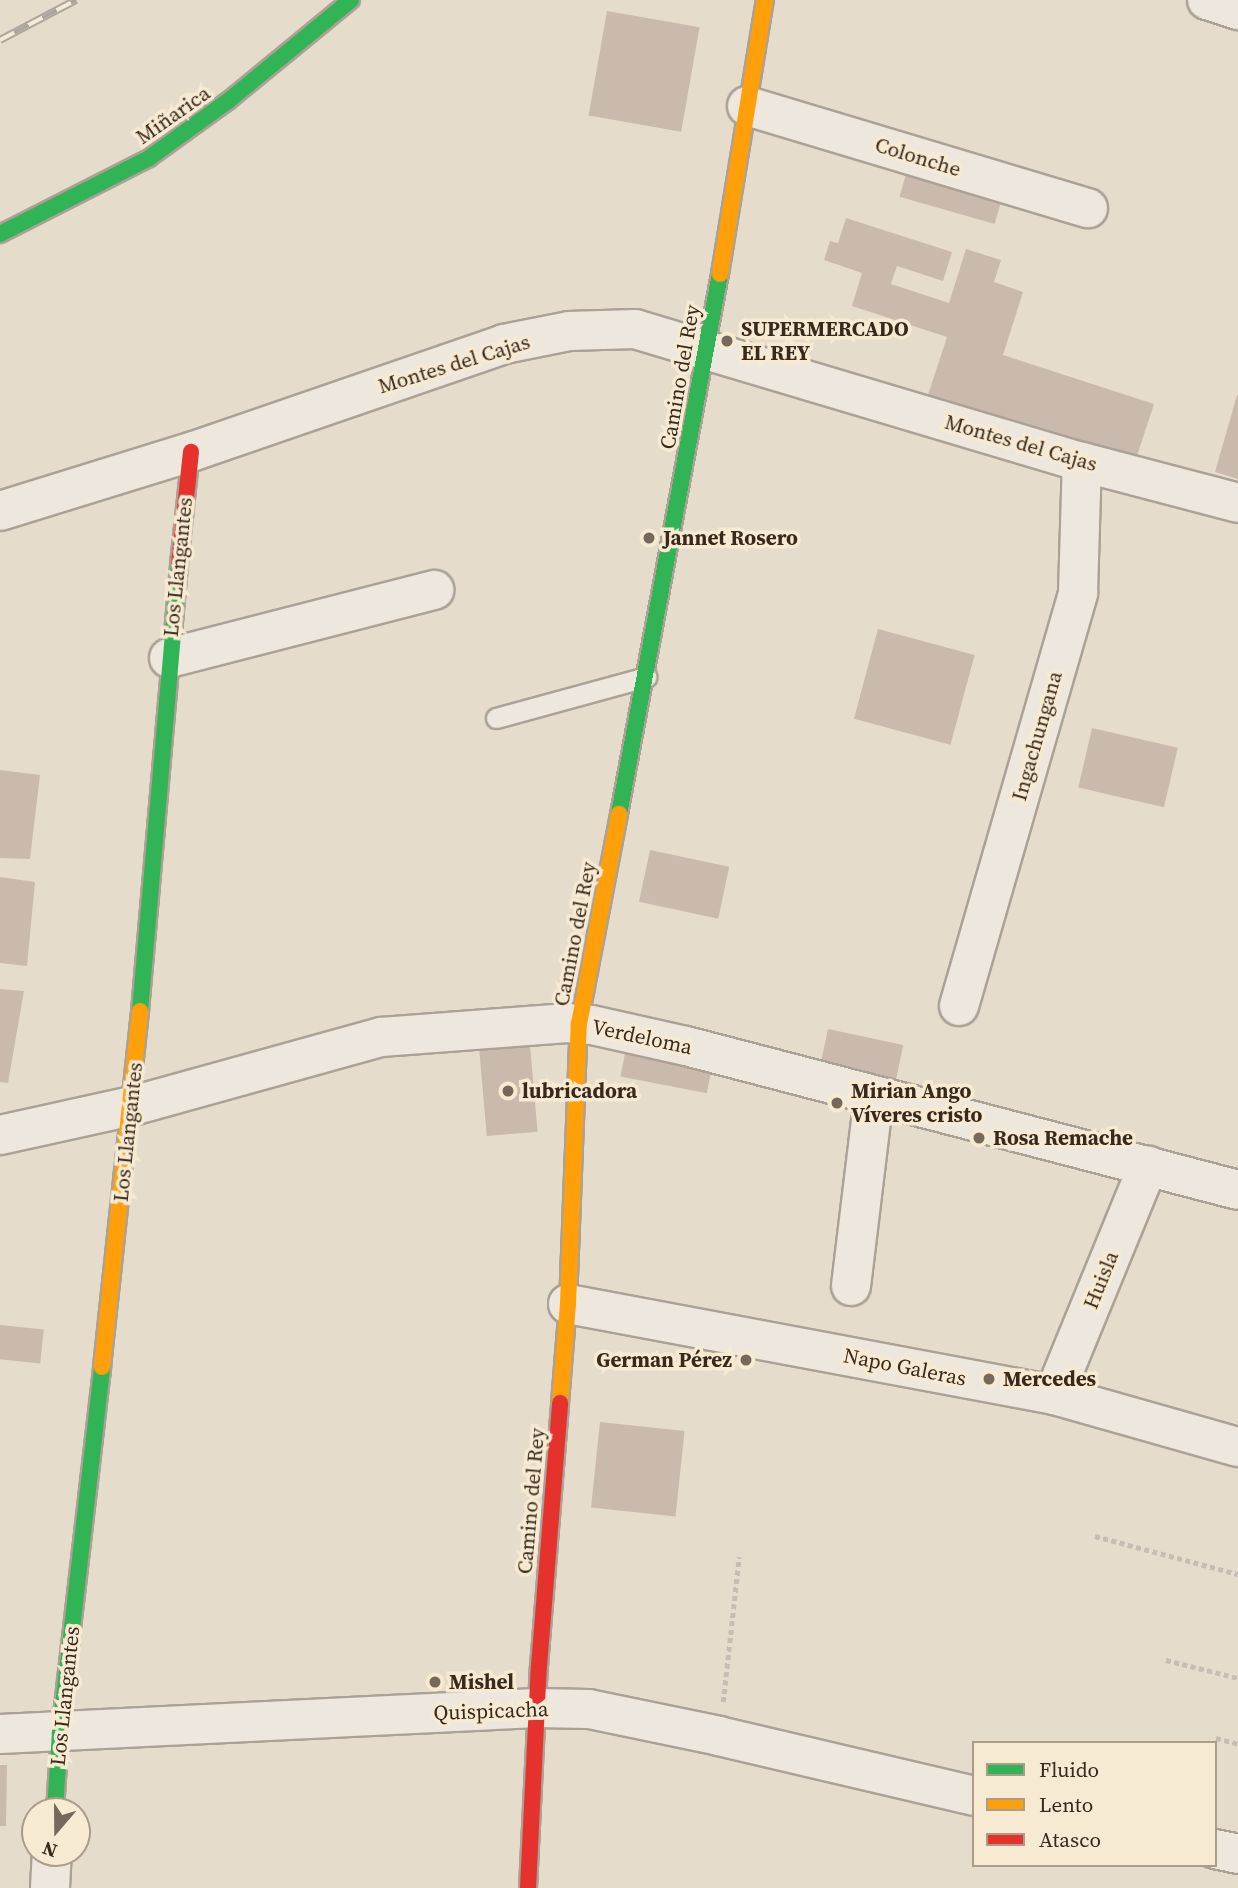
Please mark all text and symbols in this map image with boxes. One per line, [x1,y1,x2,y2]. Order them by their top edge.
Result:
street label: Miñarica [131,80,215,150]
street label: Colonche [872,132,964,182]
street label: Camino del Rey [655,303,705,451]
place label: SUPERMERCADO EL REY [741,316,909,366]
street label: Montes del Cajas [375,329,533,399]
marker: SUPERMERCADO EL REY [719,333,735,349]
street label: Montes del Cajas [942,409,1100,477]
street label: Los Llangantes [158,496,198,638]
place label: Jannet Rosero [663,525,798,551]
marker: Jannet Rosero [641,530,657,546]
street label: Ingachungana [1006,668,1068,804]
street label: Camino del Rey [549,860,601,1008]
street label: Verdeloma [590,1014,694,1060]
street label: Los Llangantes [108,1061,148,1203]
place label: lubricadora [522,1078,637,1104]
place label: Mirian Ango Víveres cristo [851,1078,982,1128]
marker: lubricadora [500,1083,516,1099]
marker: Mirian Ango Víveres cristo [829,1095,845,1111]
place label: Rosa Remache [993,1125,1133,1151]
marker: Rosa Remache [971,1130,987,1146]
street label: Huisla [1078,1247,1124,1313]
street label: Napo Galeras [841,1343,969,1391]
place label: German Pérez [596,1347,732,1373]
marker: German Pérez [738,1352,754,1368]
place label: Mercedes [1003,1366,1096,1392]
marker: Mercedes [981,1371,997,1387]
street label: Camino del Rey [512,1427,550,1575]
street label: Los Llangantes [45,1625,85,1767]
place label: Mishel [449,1669,514,1695]
marker: Mishel [427,1674,443,1690]
street label: Quispicacha [433,1696,549,1726]
legend [972,1741,1217,1867]
text: Fluido [1039,1755,1099,1784]
text: Lento [1039,1790,1093,1819]
north arrow [21,1797,91,1867]
text: Atasco [1039,1825,1101,1854]
text: N [39,1835,60,1864]

